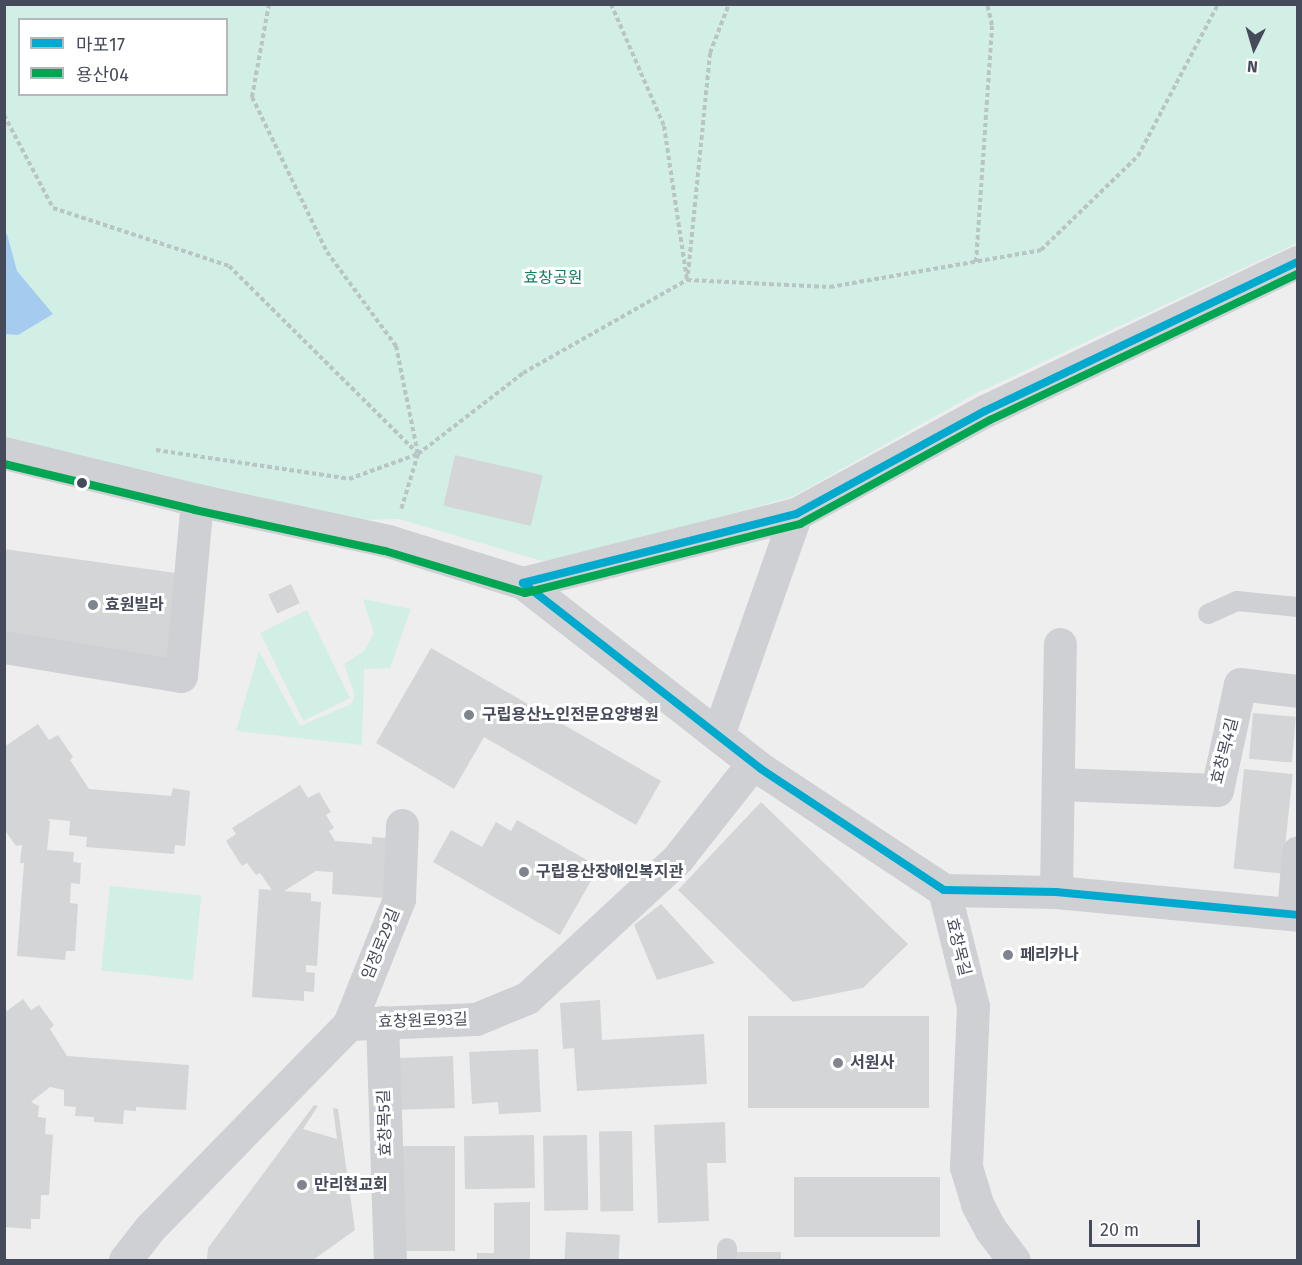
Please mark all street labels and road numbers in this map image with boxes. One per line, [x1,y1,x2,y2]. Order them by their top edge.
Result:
street label: 효창목4길 [1208,716,1242,786]
street label: 임정로29길 [358,906,404,982]
street label: 효창목길 [942,916,974,978]
street label: 효창원로93길 [378,1010,468,1032]
street label: 효창목5길 [374,1089,396,1157]

